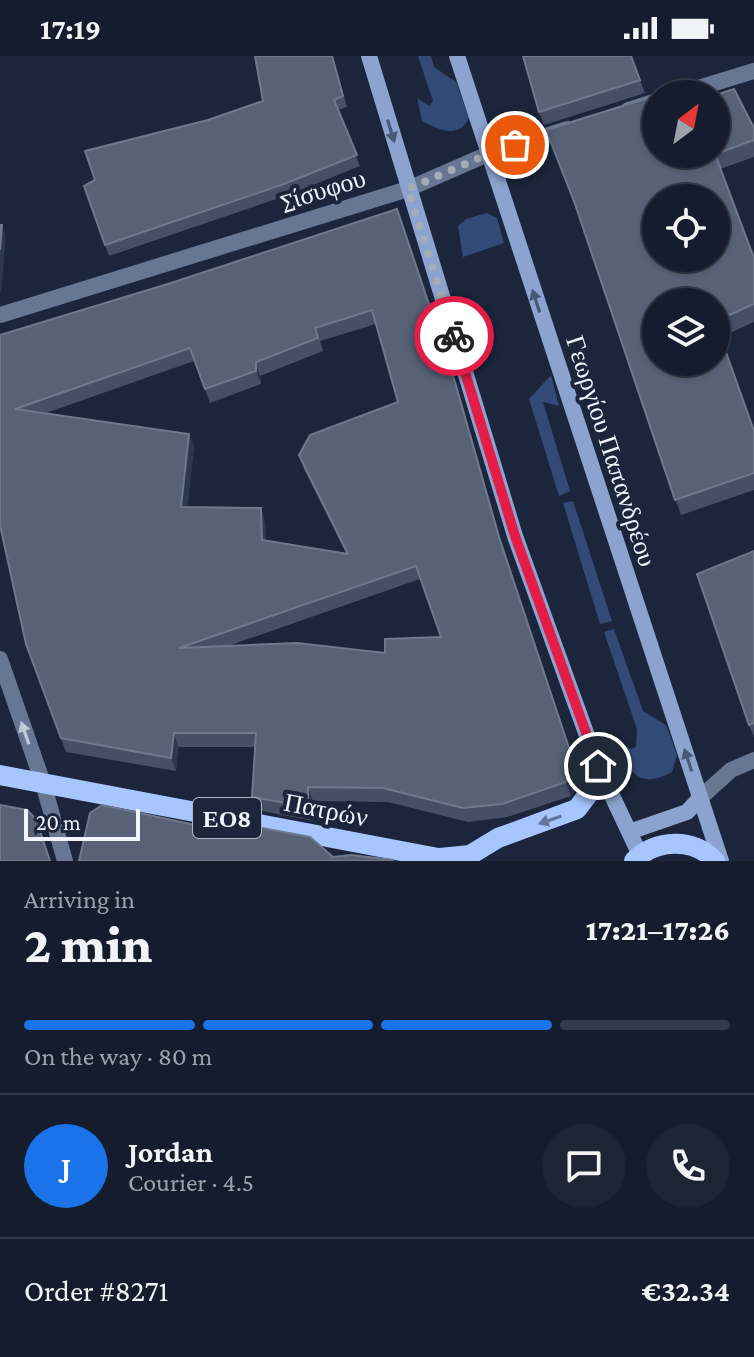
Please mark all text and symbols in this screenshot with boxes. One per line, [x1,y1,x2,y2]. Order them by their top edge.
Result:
text: 17:19 [40,12,101,45]
north arrow [642,80,730,168]
map controls [642,80,730,376]
pin [481,111,549,179]
one-way arrow [385,119,398,143]
icon: bag [493,123,537,167]
street label: Σίσυφου [277,163,369,217]
button: locate [642,184,730,272]
one-way arrow [529,288,542,312]
button: layers [642,288,730,376]
courier [414,296,494,376]
icon: bike [432,314,476,358]
street label: Γεωργίου Παπανδρέου [560,332,662,570]
one-way arrow [19,721,31,745]
pin [564,732,632,800]
icon: home [576,744,620,788]
one-way arrow [681,748,693,772]
street label: Πατρών [282,788,371,832]
road number: ΕΟ8 [193,798,261,838]
scale bar [24,805,140,841]
text: 20 m [36,810,81,835]
one-way arrow [538,815,562,827]
text: Arriving in [24,885,135,914]
text: 17:21–17:26 [586,913,730,946]
text: 2 min [24,915,152,973]
text: On the way · 80 m [24,1042,212,1071]
button: chat [542,1124,626,1208]
button: phone [646,1124,730,1208]
text: Jordan [128,1135,213,1168]
text: J [61,1150,71,1183]
text: Courier · 4.5 [128,1168,254,1197]
text: Order #8271 [24,1274,168,1307]
text: €32.34 [641,1274,730,1307]

